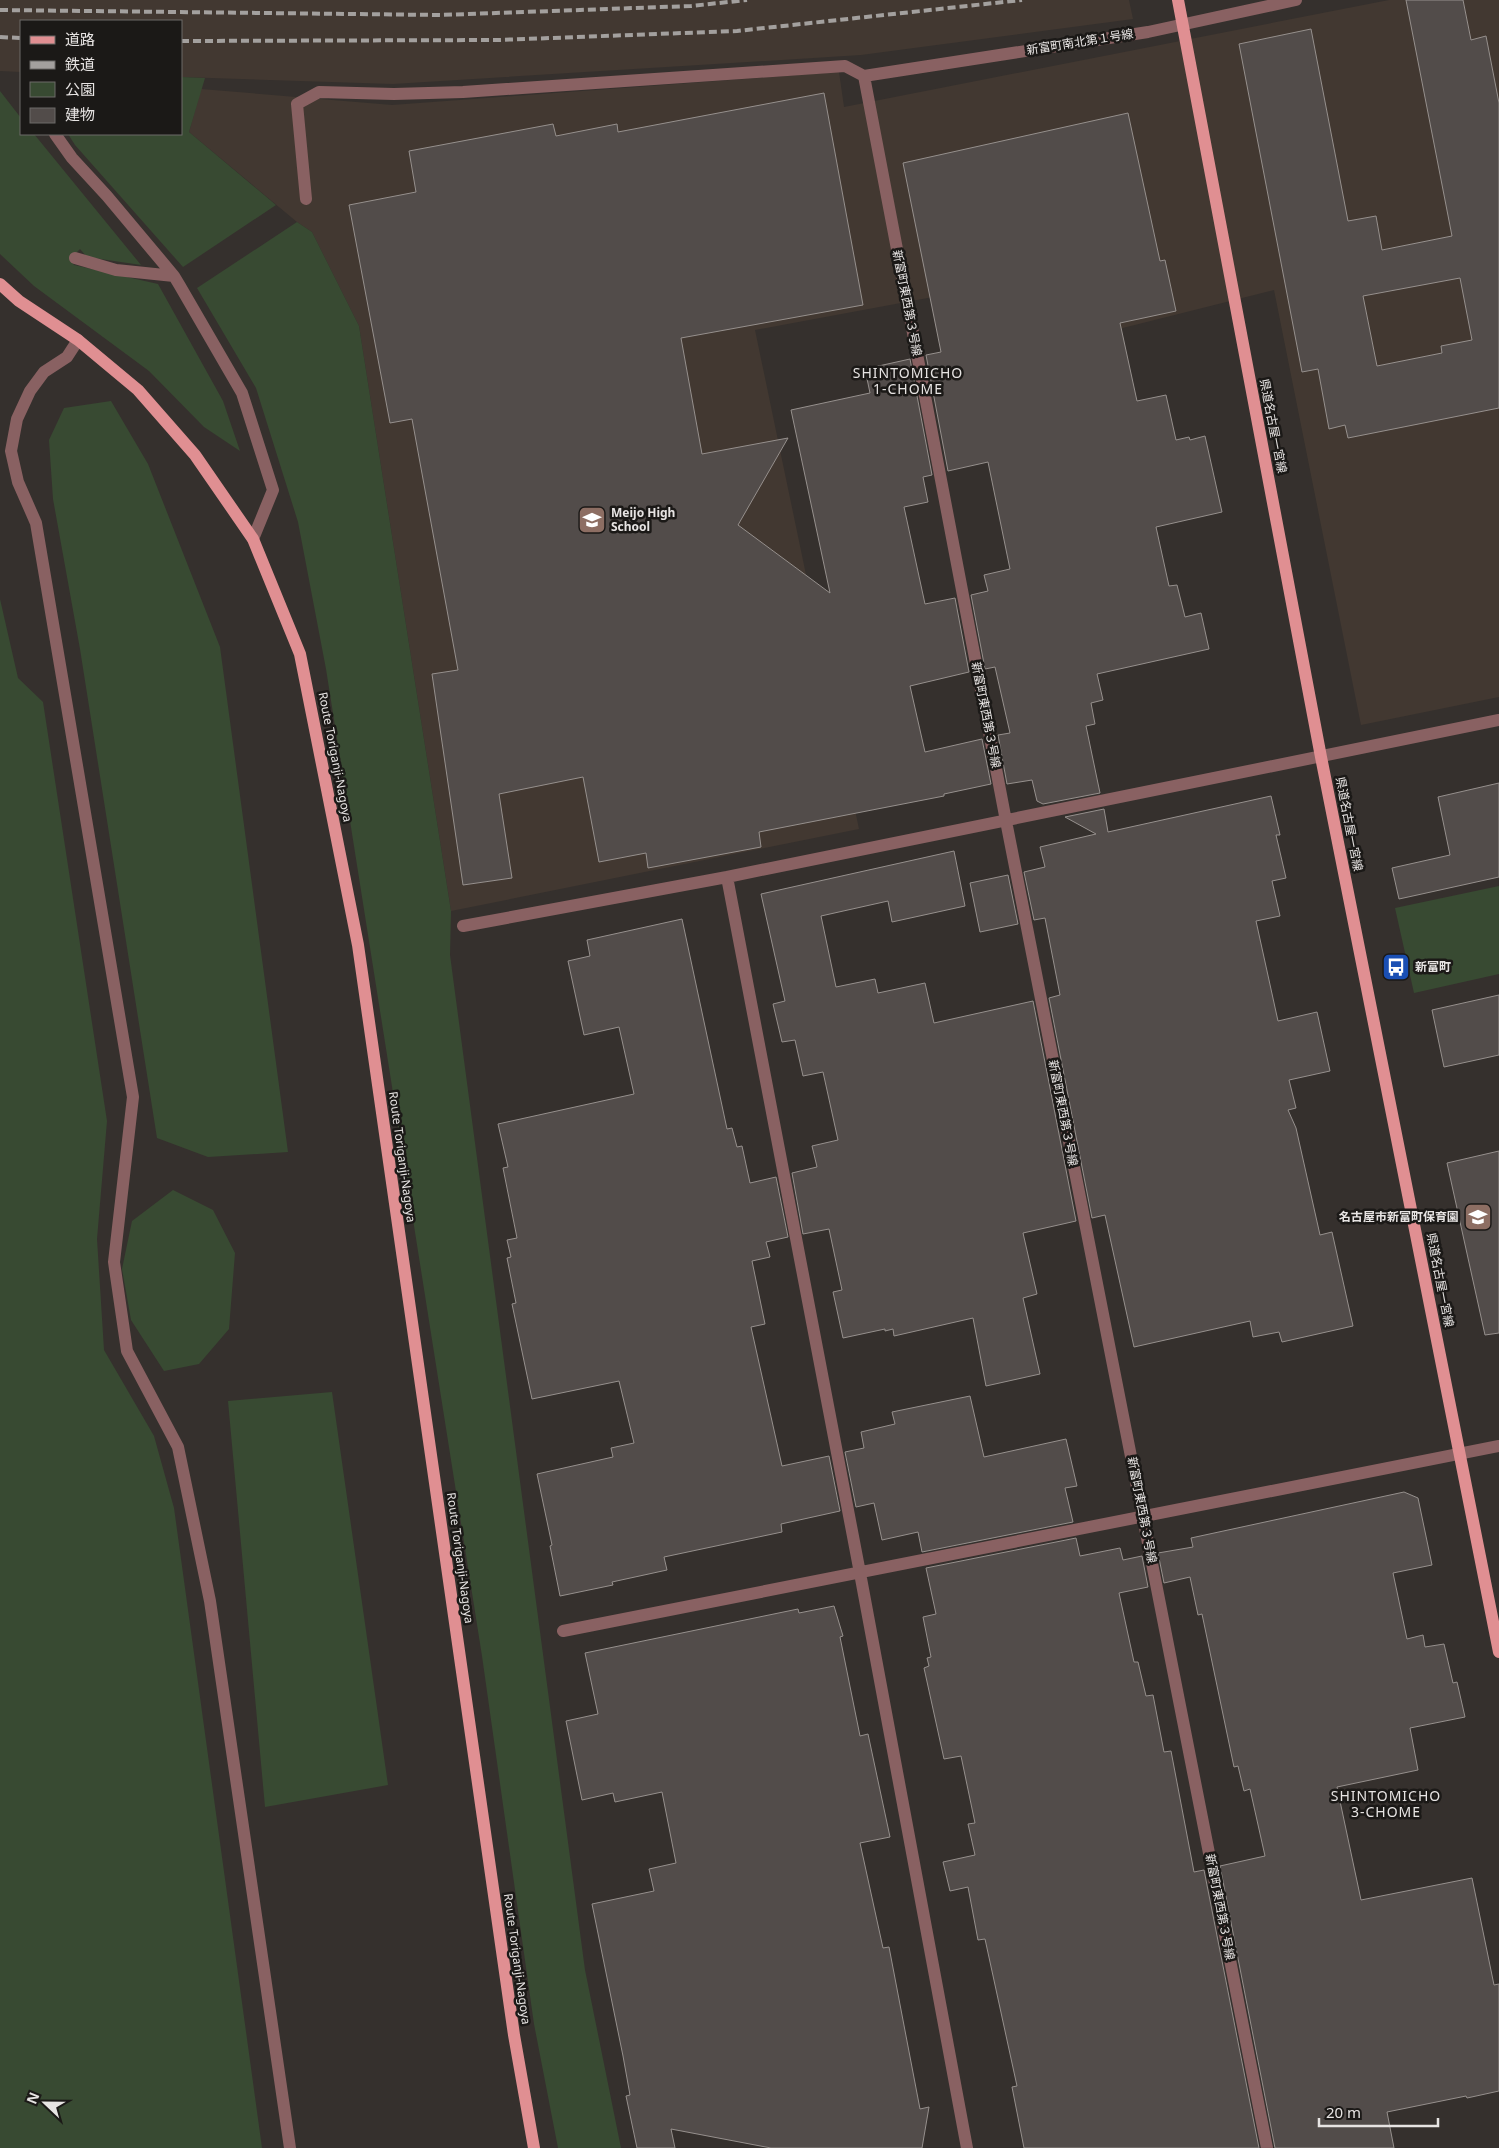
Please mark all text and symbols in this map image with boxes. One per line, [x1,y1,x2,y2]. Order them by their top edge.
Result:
legend [20,20,182,135]
street label: 新富町南北第１号線 [1025,25,1135,58]
text: 道路 [65,29,95,49]
text: 鉄道 [65,54,95,74]
text: 公園 [65,79,95,99]
text: 建物 [65,104,95,124]
street label: 新富町東西第３号線 [889,248,926,358]
district label: SHINTOMICHO 1-CHOME [853,363,963,398]
street label: 県道名古屋一宮線 [1256,377,1291,475]
place label: Meijo High School [611,504,675,535]
school or university icon: Meijo High School [577,505,607,535]
street label: 新富町東西第３号線 [968,660,1005,770]
street label: Route Toriganji-Nagoya [315,690,356,823]
street label: 県道名古屋一宮線 [1332,775,1367,873]
bus stop icon: 新富町 [1381,952,1411,982]
place label: 新富町 [1415,958,1451,975]
street label: 新富町東西第３号線 [1045,1058,1082,1168]
street label: Route Toriganji-Nagoya [385,1090,420,1224]
school or university icon: 名古屋市新富町保育園 [1463,1202,1493,1232]
place label: 名古屋市新富町保育園 [1339,1208,1459,1225]
street label: 県道名古屋一宮線 [1423,1231,1458,1329]
street label: 新富町東西第３号線 [1124,1455,1161,1565]
street label: Route Toriganji-Nagoya [443,1491,478,1625]
district label: SHINTOMICHO 3-CHOME [1331,1786,1441,1821]
street label: 新富町東西第３号線 [1202,1852,1239,1962]
street label: Route Toriganji-Nagoya [500,1892,535,2026]
north arrow [20,2078,70,2128]
text: N [22,2089,43,2107]
scale bar [1319,2096,1438,2128]
text: 20 m [1326,2102,1361,2122]

